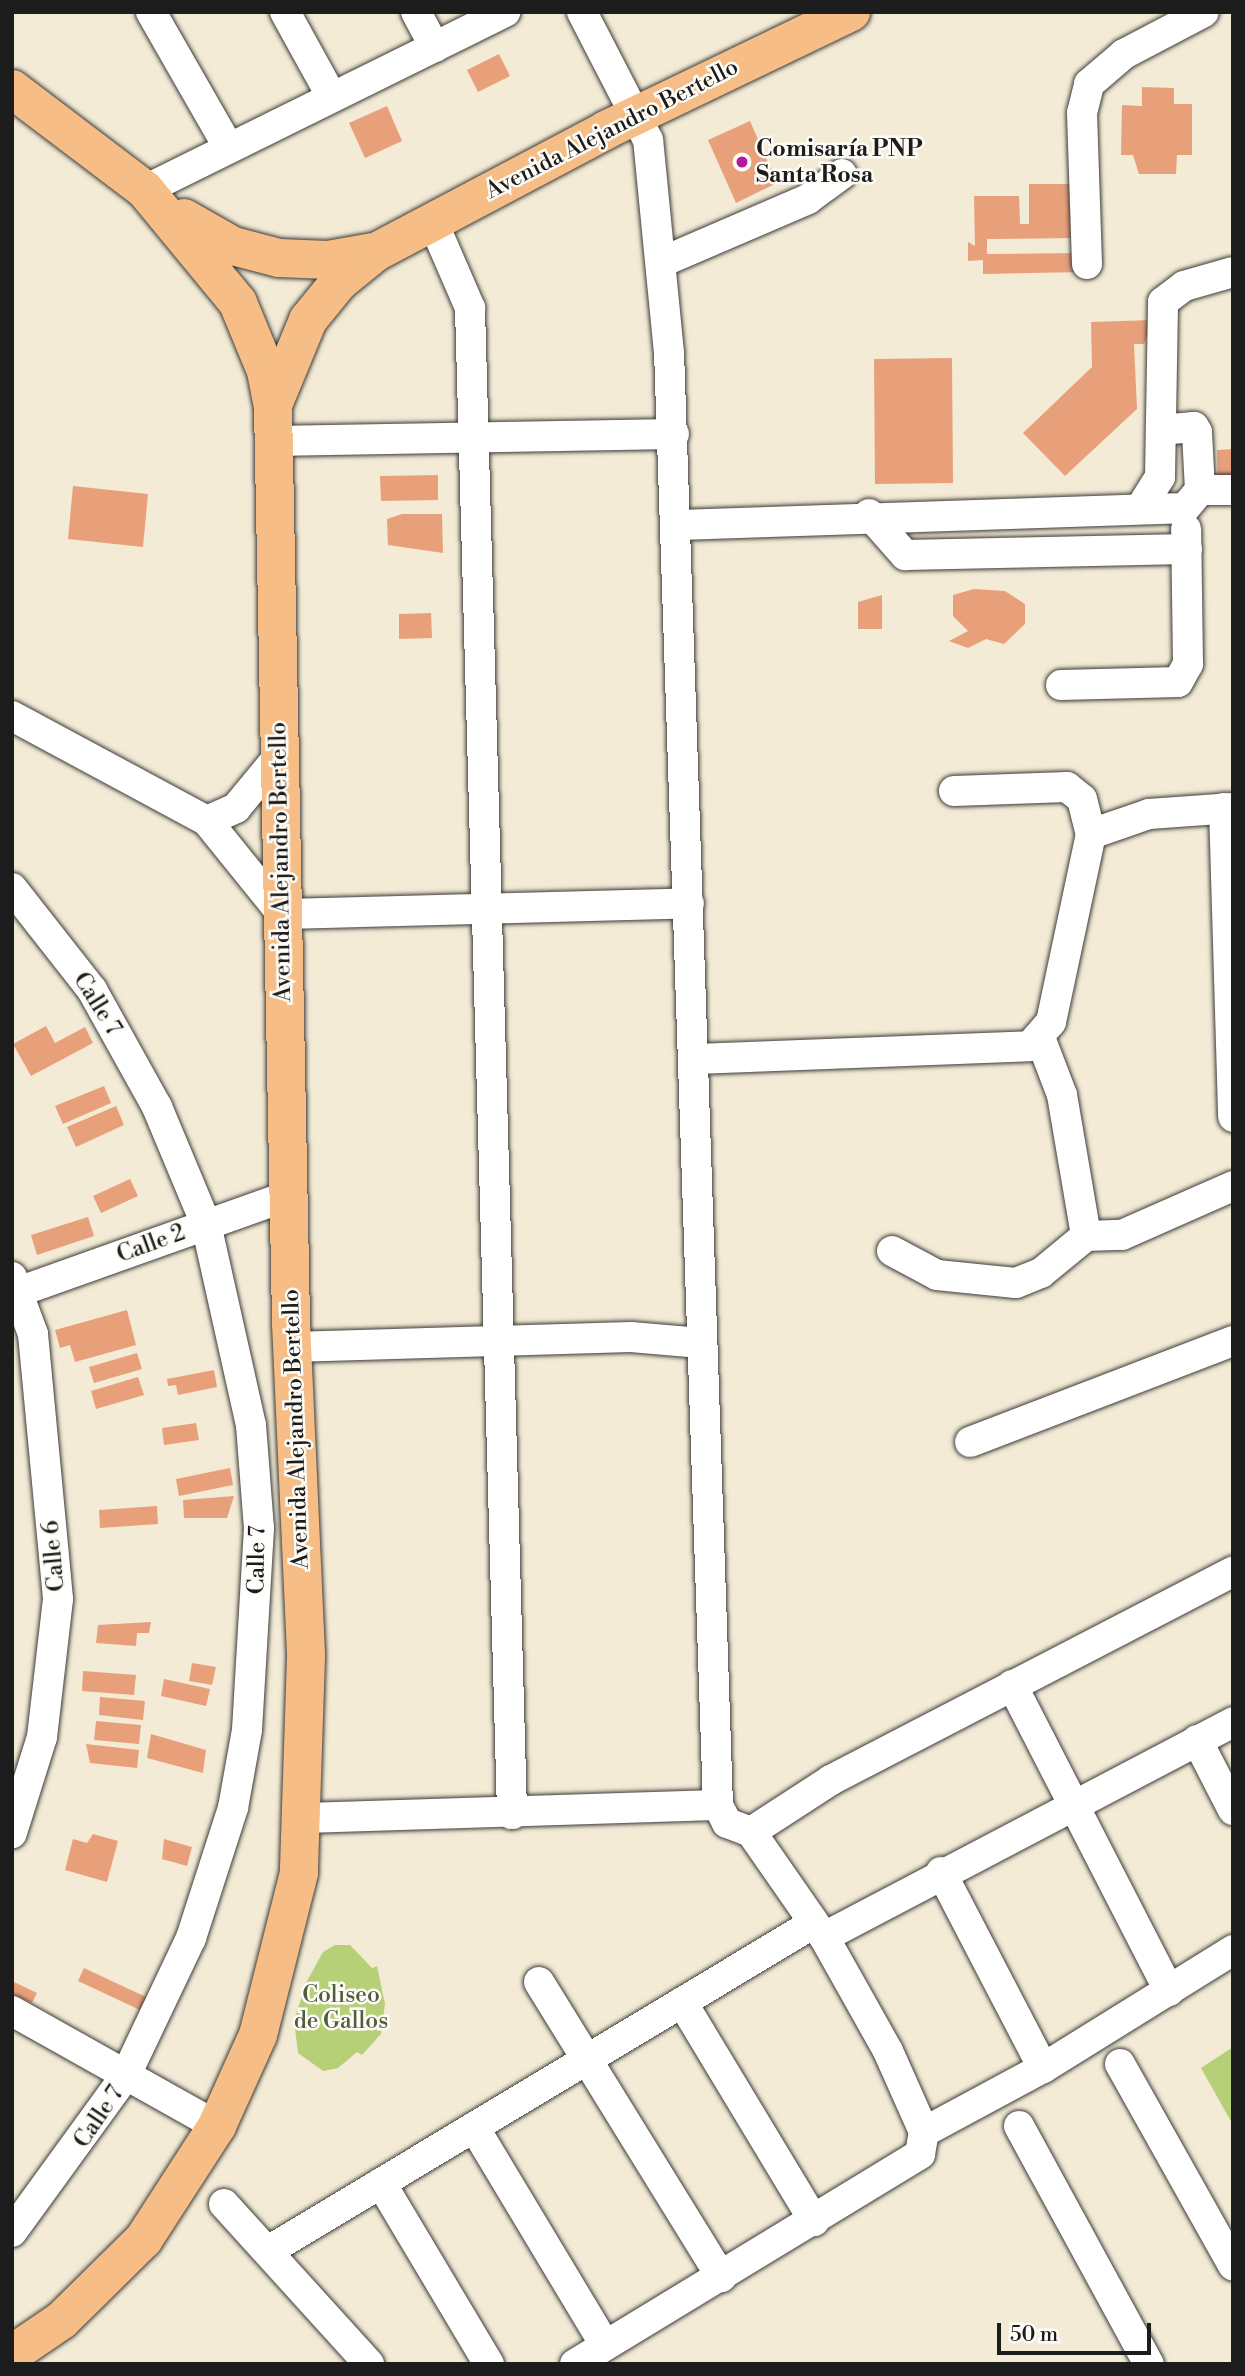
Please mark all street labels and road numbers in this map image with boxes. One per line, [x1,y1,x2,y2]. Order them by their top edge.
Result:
street label: Avenida Alejandro Bertello [481,53,743,205]
street label: Avenida Alejandro Bertello [265,722,297,1002]
street label: Calle 7 [67,967,127,1041]
street label: Calle 2 [113,1219,189,1269]
street label: Avenida Alejandro Bertello [277,1289,315,1569]
street label: Calle 6 [37,1519,71,1593]
street label: Calle 7 [243,1525,271,1595]
street label: Calle 7 [68,2081,130,2153]

